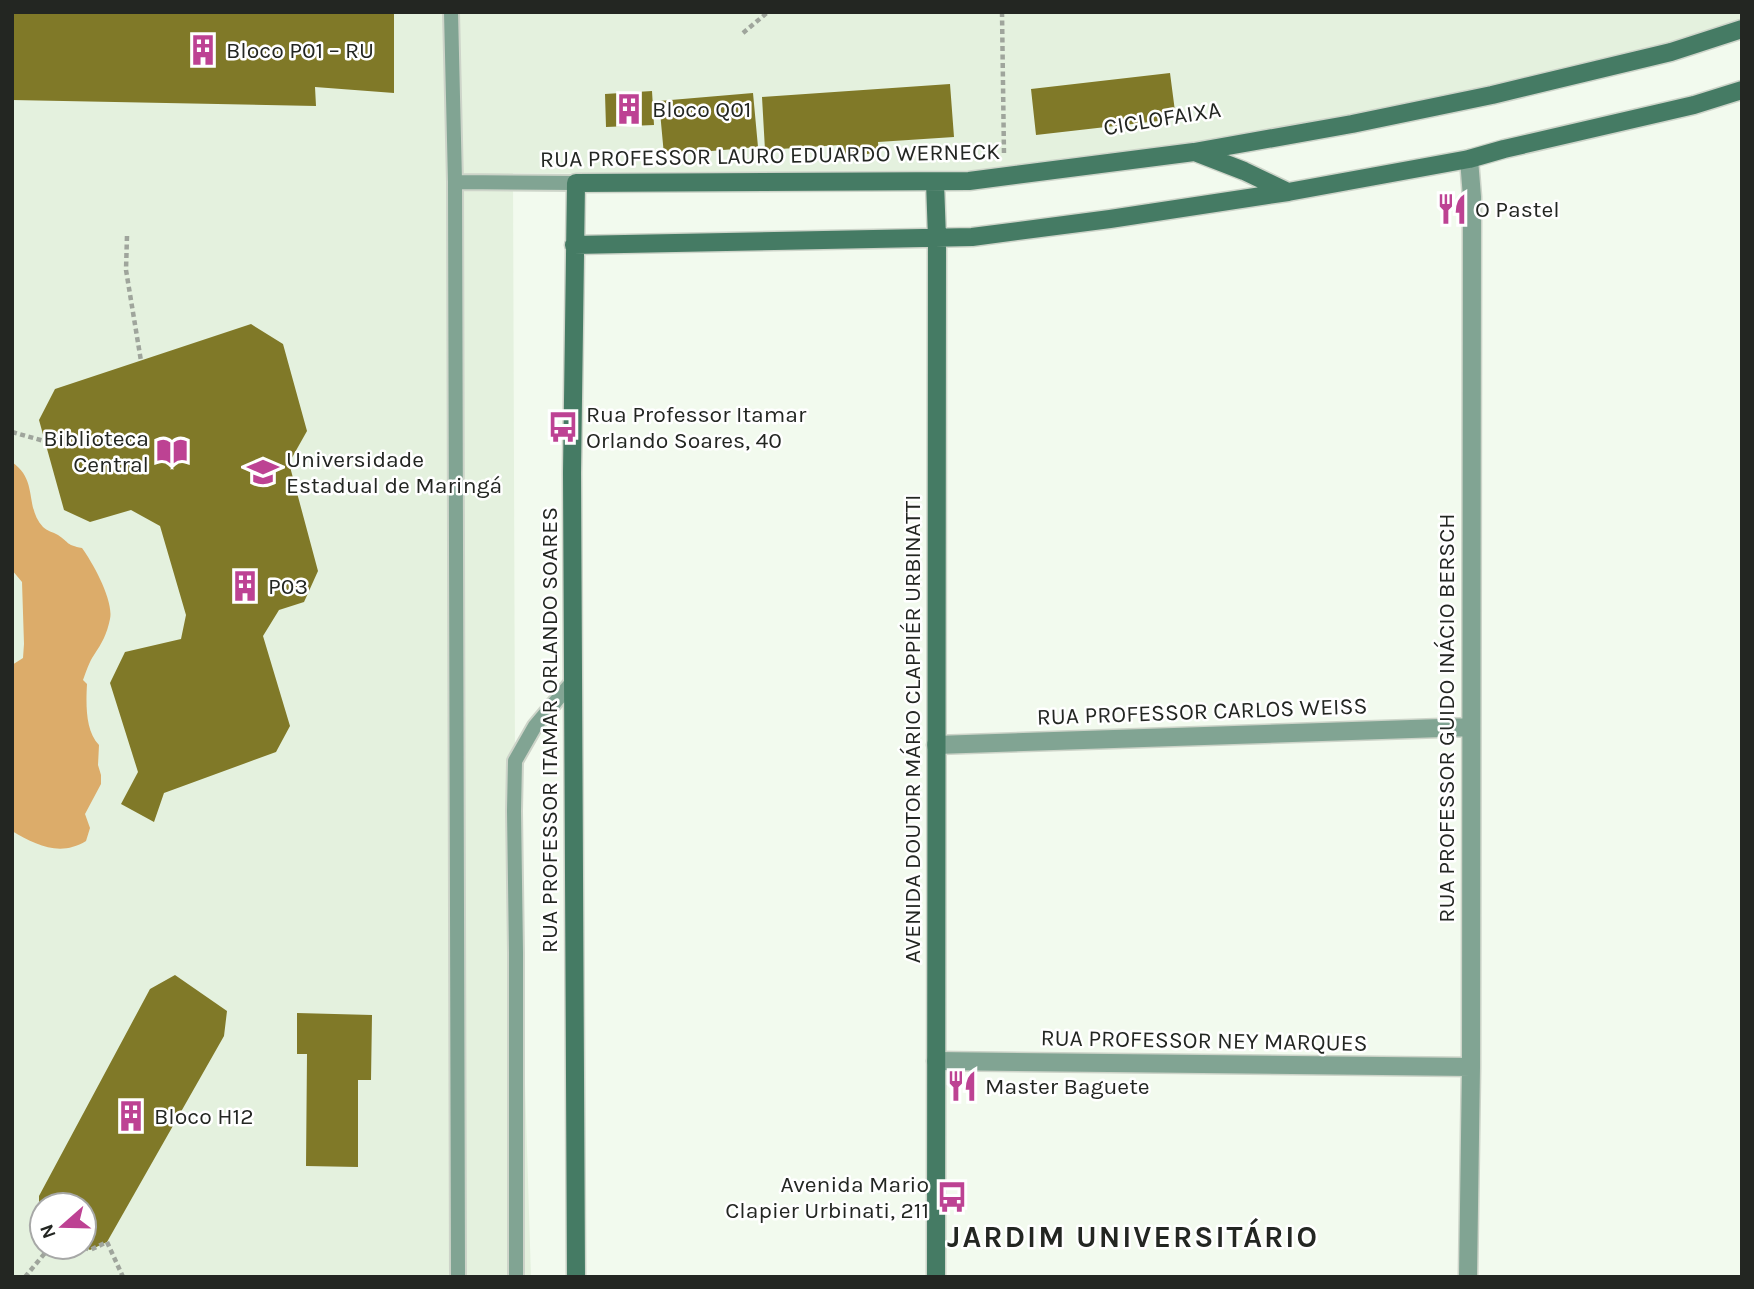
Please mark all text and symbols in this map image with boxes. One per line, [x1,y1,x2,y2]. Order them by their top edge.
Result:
building icon: Bloco P01 – RU [186,33,220,67]
place label: Bloco P01 – RU [226,37,374,64]
building icon: Bloco Q01 [612,92,646,126]
place label: Bloco Q01 [652,96,751,123]
street label: CICLOFAIXA [1101,96,1223,141]
street label: RUA PROFESSOR LAURO EDUARDO WERNECK [540,138,1000,173]
restaurant icon: O Pastel [1435,192,1469,226]
place label: O Pastel [1475,196,1560,223]
place label: Rua Professor Itamar Orlando Soares, 40 [586,401,807,454]
bus stop icon: Rua Professor Itamar Orlando Soares, 40 [546,410,580,444]
place label: Biblioteca Central [43,425,149,478]
library icon: Biblioteca Central [155,434,189,468]
place label: Universidade Estadual de Maringá [286,446,502,499]
school or university icon: Universidade Estadual de Maringá [246,455,280,489]
street label: AVENIDA DOUTOR MÁRIO CLAPPIÉR URBINATTI [899,495,926,963]
street label: RUA PROFESSOR ITAMAR ORLANDO SOARES [536,507,563,953]
street label: RUA PROFESSOR GUIDO INÁCIO BERSCH [1433,513,1460,923]
building icon: P03 [228,569,262,603]
place label: P03 [268,573,308,600]
street label: RUA PROFESSOR CARLOS WEISS [1036,692,1368,731]
street label: RUA PROFESSOR NEY MARQUES [1040,1024,1368,1057]
restaurant icon: Master Baguete [945,1069,979,1103]
place label: Master Baguete [985,1073,1150,1100]
building icon: Bloco H12 [114,1099,148,1133]
place label: Bloco H12 [154,1103,254,1130]
place label: Avenida Mario Clapier Urbinati, 211 [725,1171,929,1224]
bus stop icon: Avenida Mario Clapier Urbinati, 211 [935,1180,969,1214]
north arrow [28,1191,98,1261]
district label: JARDIM UNIVERSITÁRIO [947,1217,1319,1255]
text: N [35,1221,61,1242]

